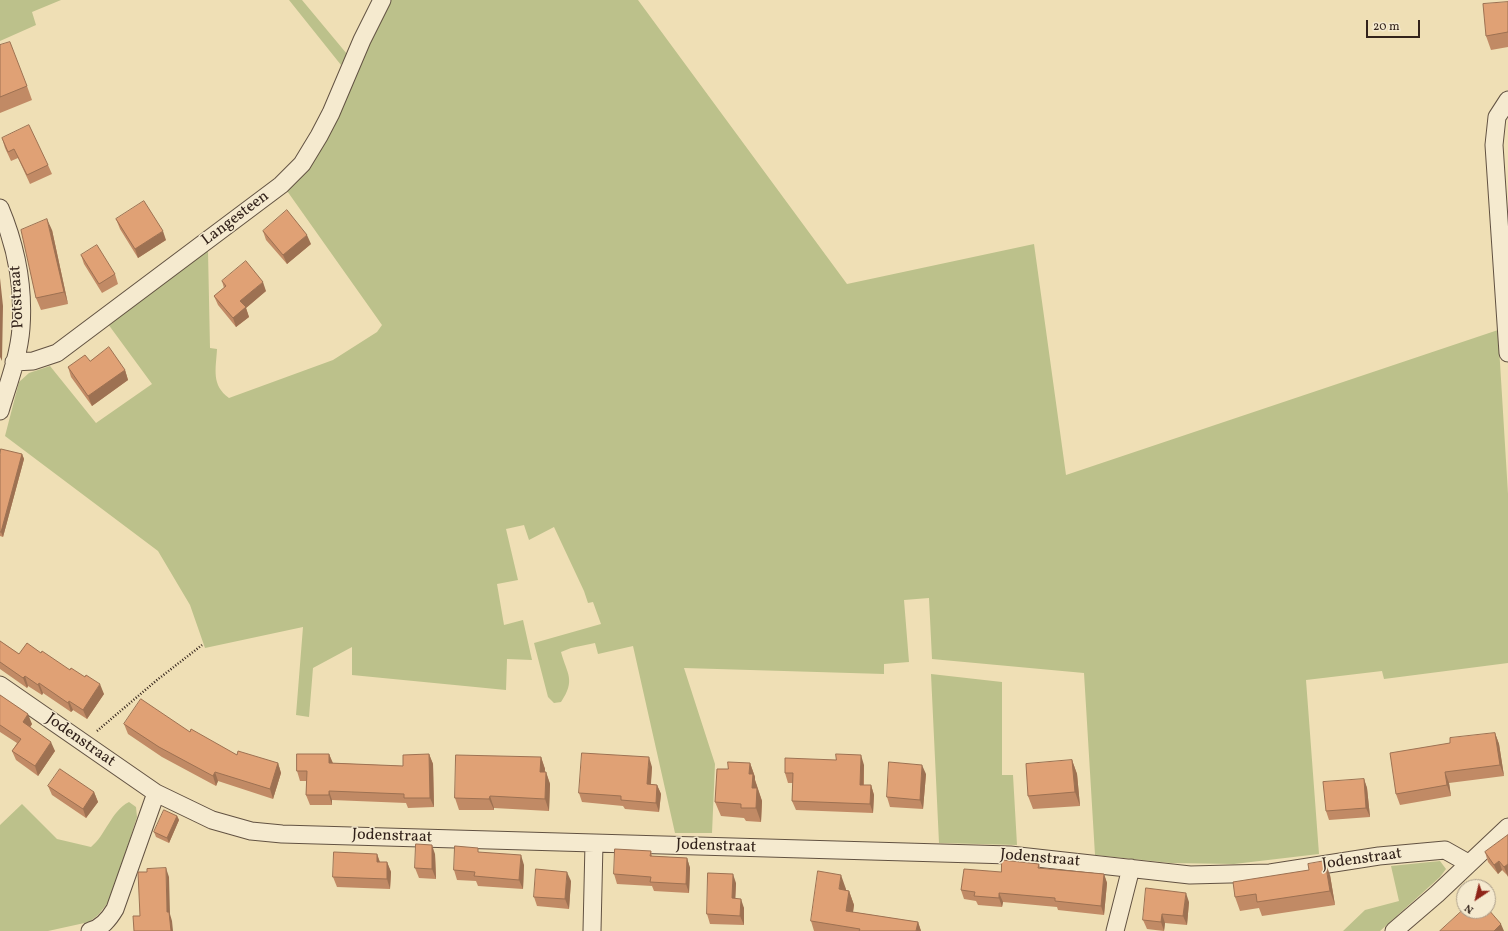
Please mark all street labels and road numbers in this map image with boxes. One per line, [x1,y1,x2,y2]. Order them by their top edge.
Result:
street label: Langesteen [199,187,273,251]
street label: Potstraat [7,265,29,329]
street label: Jodenstraat [42,710,118,772]
street label: Jodenstraat [351,826,433,848]
street label: Jodenstraat [675,836,757,858]
street label: Jodenstraat [1321,845,1403,875]
street label: Jodenstraat [999,846,1081,872]

